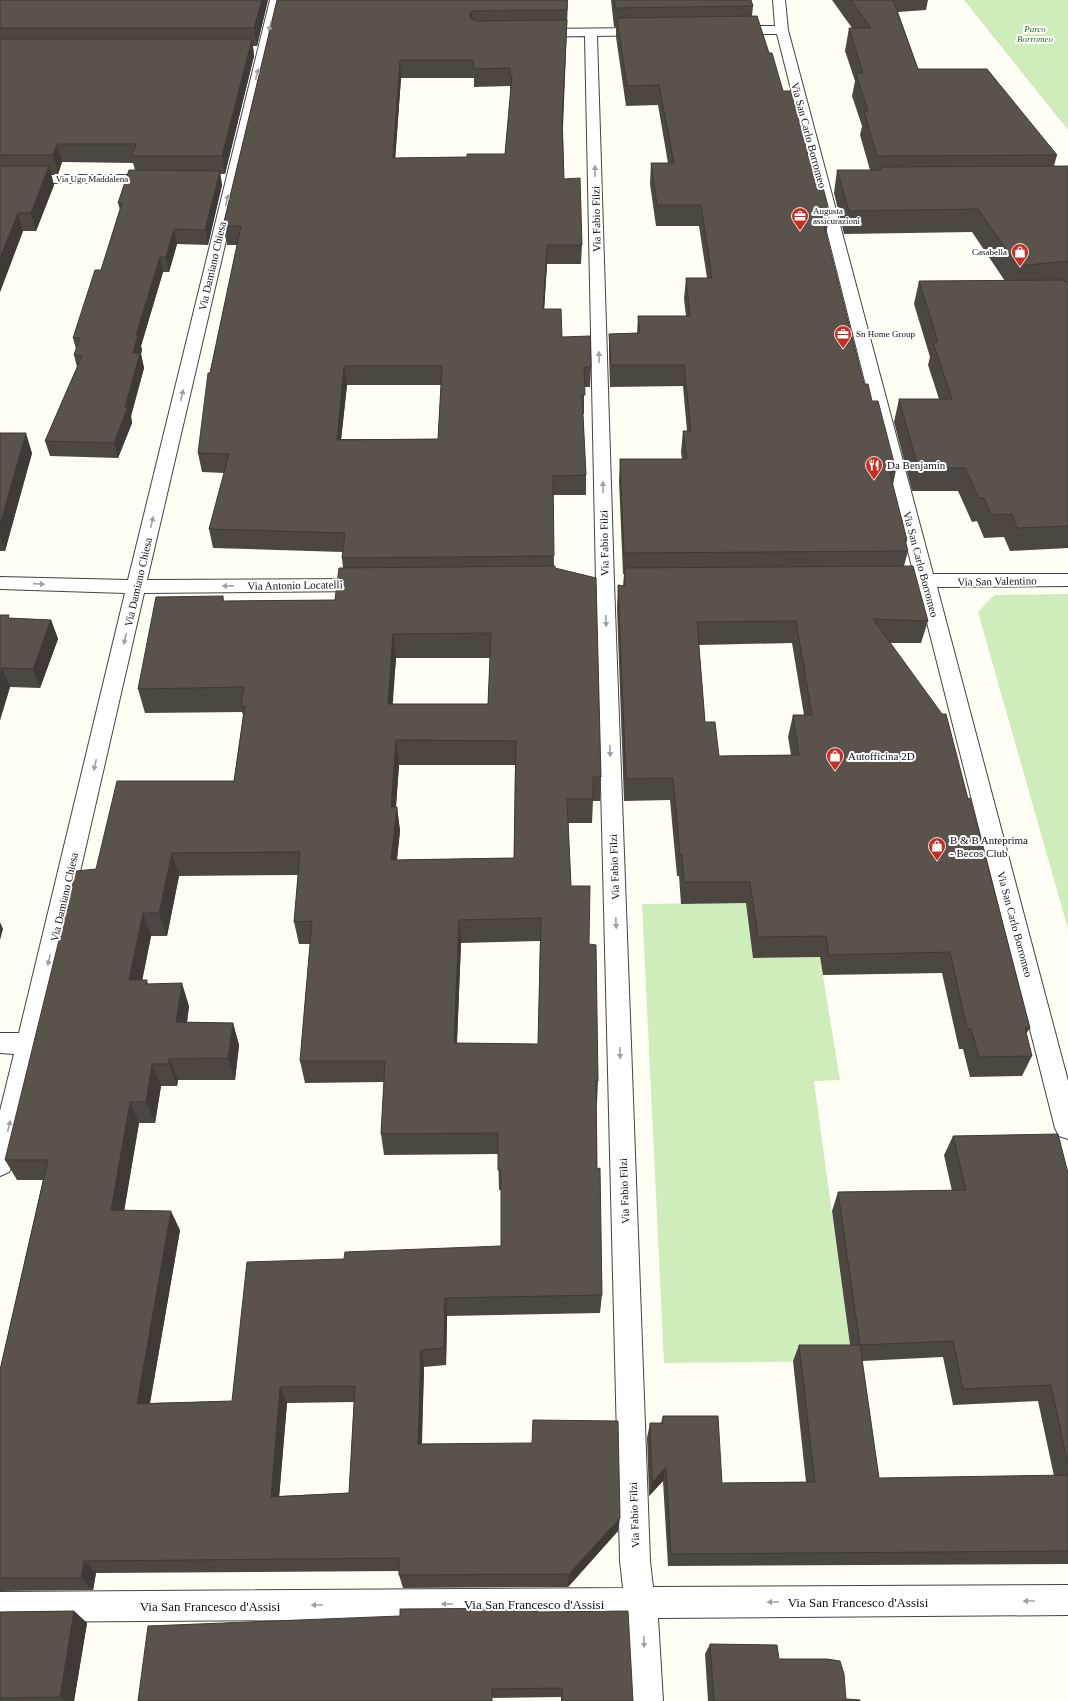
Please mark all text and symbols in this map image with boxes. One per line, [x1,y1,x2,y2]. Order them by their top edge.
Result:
one-way arrow [266,19,272,32]
park label: Parco Borromeo [1017,24,1054,44]
one-way arrow [255,68,261,80]
street label: Via San Carlo Borromeo [789,81,829,190]
one-way arrow [591,165,598,177]
street label: Via Ugo Maddalena [56,174,128,184]
street label: Via Fabio Filzi [589,186,603,252]
one-way arrow [225,194,231,207]
office icon: Augusta assicurazioni [790,206,810,231]
place label: Augusta assicurazioni [813,206,860,226]
street label: Via Damiano Chiesa [196,220,228,312]
shop icon: Casabella [1010,242,1030,267]
place label: Casabella [972,247,1007,257]
office icon: Sn Home Group [833,324,853,349]
place label: Sn Home Group [856,329,915,339]
one-way arrow [596,351,603,363]
one-way arrow [179,389,185,401]
restaurant icon: Da Benjamin [864,455,884,480]
place label: Da Benjamin [887,459,946,471]
one-way arrow [600,480,606,493]
street label: Via Fabio Filzi [597,510,611,576]
street label: Via San Carlo Borromeo [901,510,941,619]
one-way arrow [150,516,156,528]
street label: Via Damiano Chiesa [122,536,154,628]
street label: Via San Valentino [957,574,1037,588]
street label: Via Antonio Locatelli [247,578,343,592]
one-way arrow [33,581,46,587]
one-way arrow [221,583,234,589]
one-way arrow [603,615,610,627]
one-way arrow [122,633,128,645]
one-way arrow [607,745,614,757]
shop icon: Autofficina 2D [825,746,845,771]
place label: Autofficina 2D [848,750,915,762]
one-way arrow [92,759,98,771]
street label: Via Fabio Filzi [607,834,621,900]
place label: B & B Anteprima - Becos Club [950,834,1028,859]
shop icon: B & B Anteprima - Becos Club [927,836,947,861]
street label: Via Damiano Chiesa [48,851,80,943]
street label: Via San Carlo Borromeo [995,870,1035,979]
one-way arrow [612,917,619,929]
one-way arrow [46,954,52,966]
one-way arrow [616,1047,623,1059]
one-way arrow [7,1119,13,1132]
street label: Via Fabio Filzi [617,1158,631,1224]
street label: Via Fabio Filzi [627,1482,641,1548]
street label: Via San Francesco d'Assisi [788,1595,929,1610]
street label: Via San Francesco d'Assisi [464,1597,605,1612]
one-way arrow [1022,1598,1035,1604]
street label: Via San Francesco d'Assisi [140,1599,281,1614]
one-way arrow [766,1599,779,1605]
one-way arrow [440,1601,453,1607]
one-way arrow [310,1602,323,1608]
one-way arrow [640,1636,647,1648]

